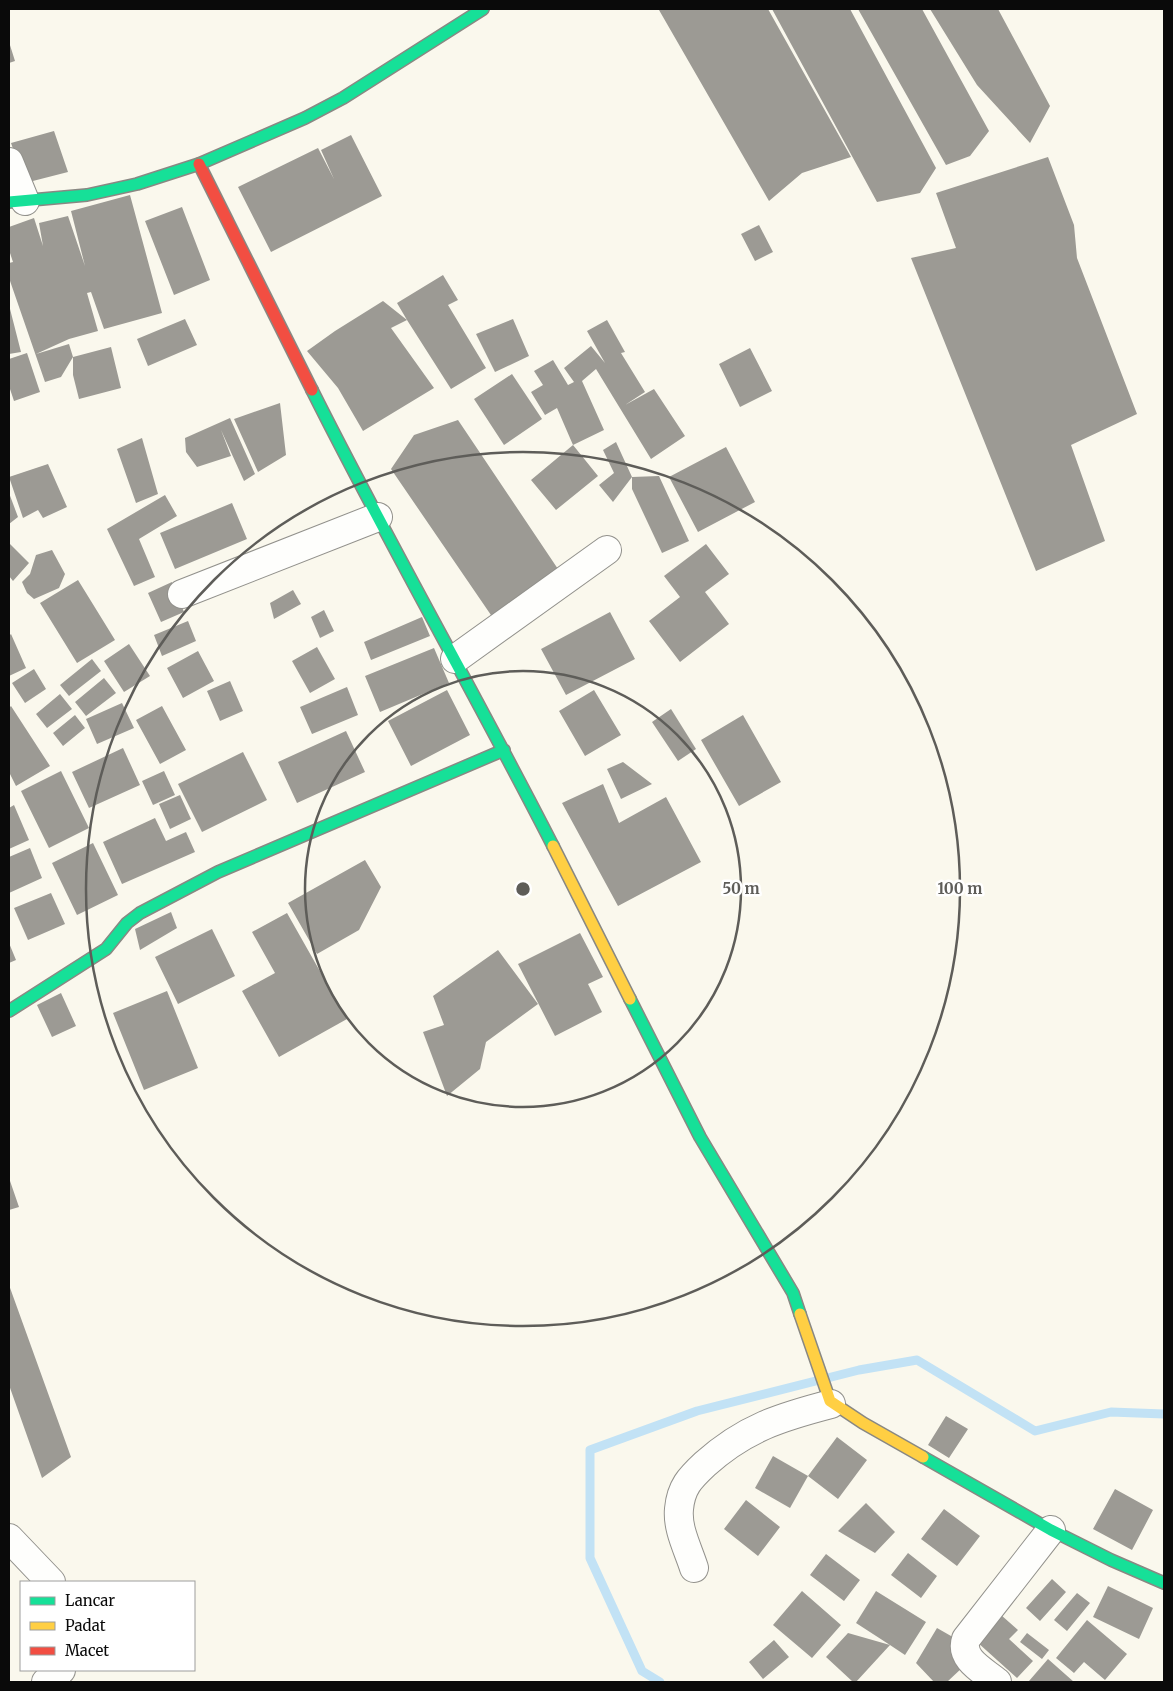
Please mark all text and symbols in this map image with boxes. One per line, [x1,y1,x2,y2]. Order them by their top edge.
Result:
text: 50 m [722,879,760,898]
text: 100 m [938,879,982,898]
centre of rings [514,880,532,898]
legend [20,1581,195,1671]
text: Lancar [65,1591,115,1610]
text: Padat [65,1616,106,1635]
text: Macet [65,1641,109,1660]

